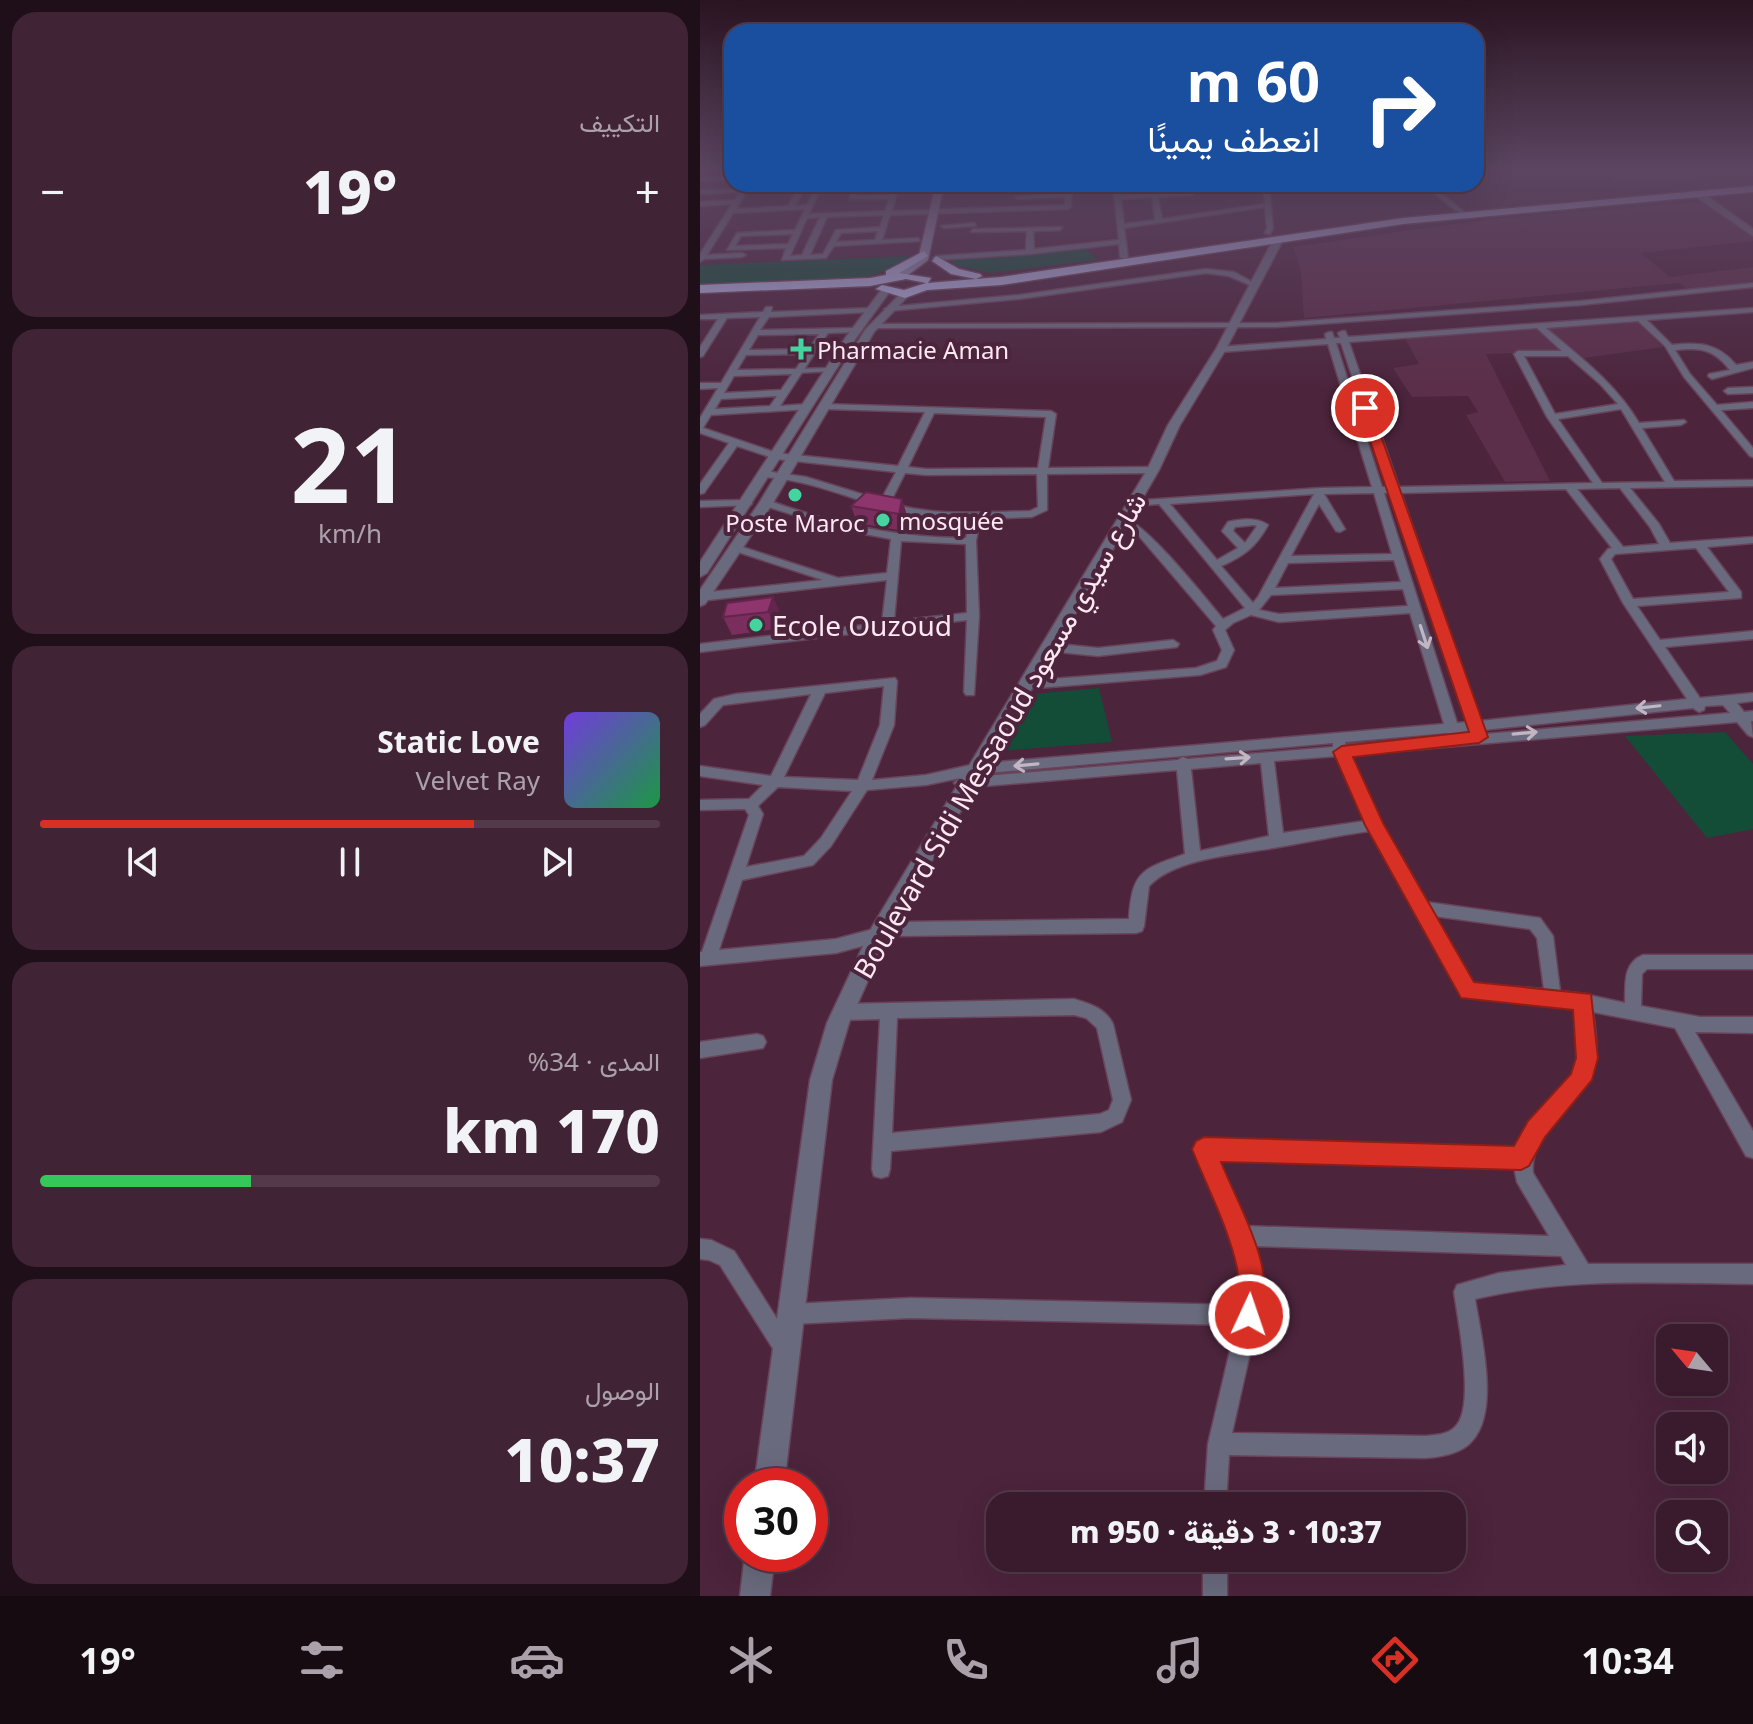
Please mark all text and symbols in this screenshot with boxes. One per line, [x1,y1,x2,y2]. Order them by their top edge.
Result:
text: 60 m [1187,42,1320,118]
icon: right [1348,56,1452,160]
text: التكييف [579,104,660,140]
text: انعطف يمينًا [1147,114,1320,163]
text: 19° [303,150,397,232]
text: − [40,161,65,221]
text: + [635,161,660,221]
place label: Pharmacie Aman [817,333,1009,366]
marker: Pharmacie Aman [792,340,810,358]
pin [1331,374,1399,442]
icon: arrive [1343,386,1387,430]
text: 21 [291,392,410,533]
street label: Boulevard Sidi Messaoud شارع سيدي مسعود [844,485,1159,987]
marker: Poste Maroc [786,486,804,504]
place label: mosquée [899,504,1004,537]
place label: Poste Maroc [725,506,865,539]
marker: mosquée [874,511,892,529]
text: km/h [318,515,382,551]
place label: Ecole Ouzoud [772,606,952,644]
marker: Ecole Ouzoud [747,616,765,634]
one-way arrow [1418,624,1432,649]
one-way arrow [1635,700,1661,715]
text: Static Love [377,721,540,762]
one-way arrow [1511,725,1538,740]
one-way arrow [1224,751,1251,766]
one-way arrow [1013,757,1040,772]
text: Velvet Ray [416,762,540,798]
icon: previous [121,840,165,884]
icon: pause [328,840,372,884]
icon: next [535,840,579,884]
text: المدى · 34% [528,1043,660,1079]
text: 170 km [443,1089,660,1171]
position arrow [1207,1273,1291,1357]
north arrow [1656,1324,1728,1396]
map controls [1656,1324,1728,1572]
text: الوصول [585,1372,660,1408]
button: sound [1656,1412,1728,1484]
text: 10:37 [504,1418,660,1500]
speed limit sign: 30 [724,1468,828,1572]
button: search [1656,1500,1728,1572]
text: 10:37 · 3 دقيقة · 950 m [1070,1511,1382,1552]
icon: filters [294,1632,350,1688]
icon: car [509,1632,565,1688]
icon: climate [723,1632,779,1688]
icon: phone [938,1632,994,1688]
icon: music [1152,1632,1208,1688]
icon: directions [1367,1632,1423,1688]
text: 19° [79,1636,136,1685]
text: 10:34 [1581,1636,1674,1685]

